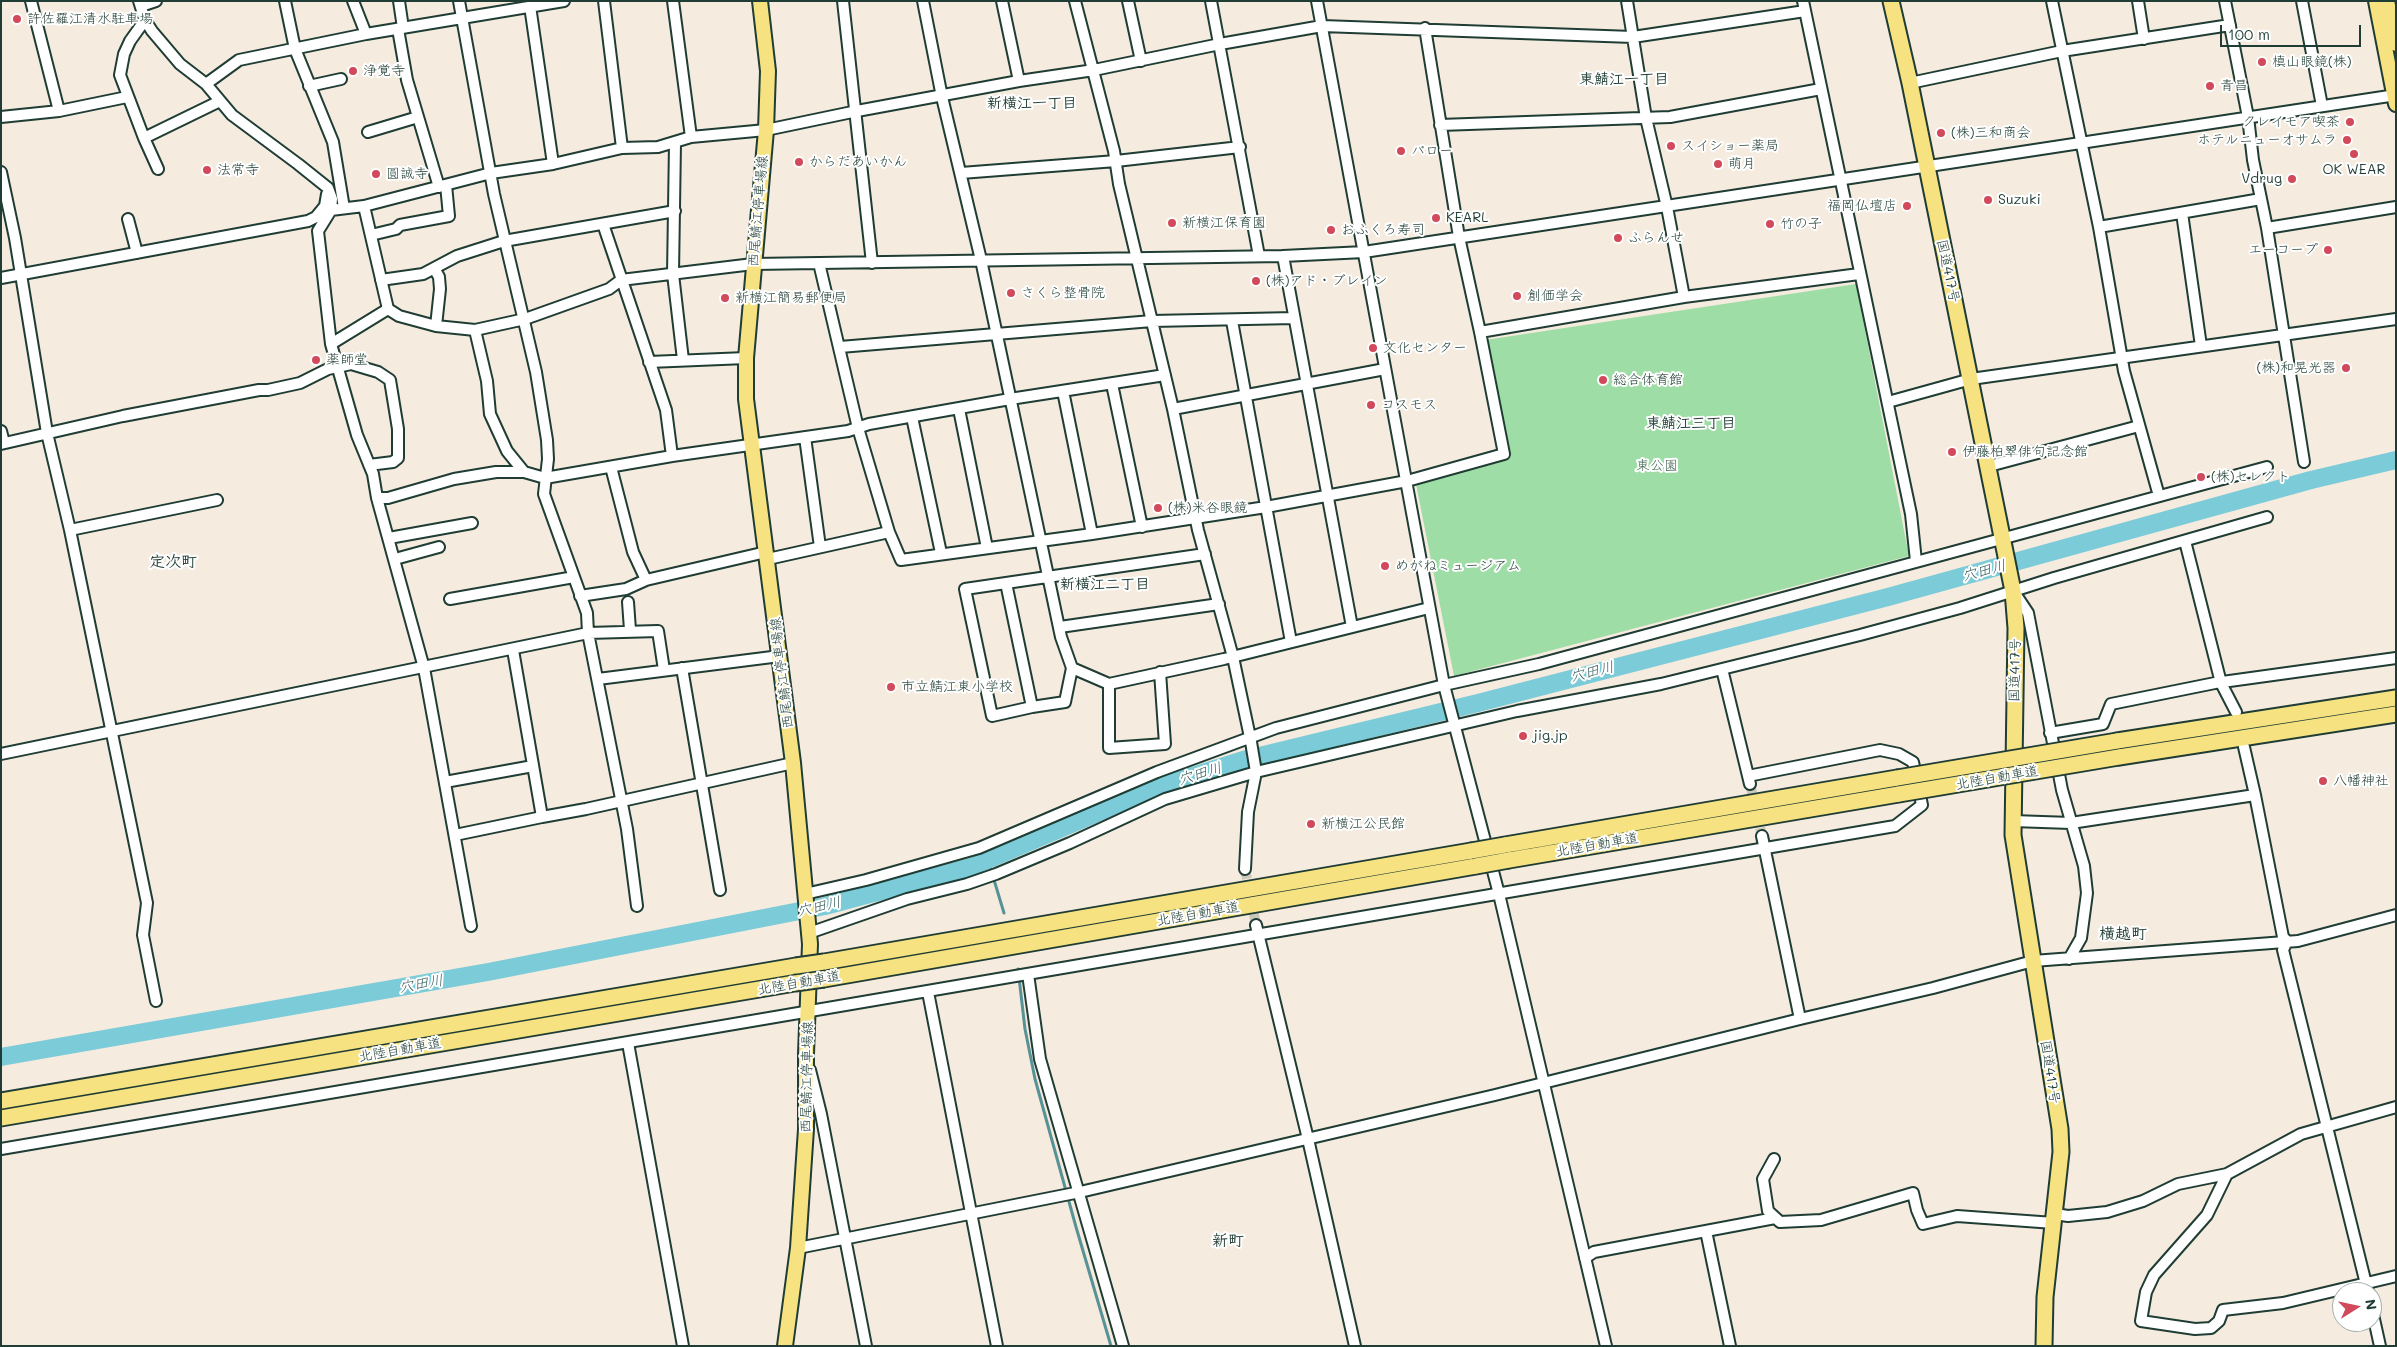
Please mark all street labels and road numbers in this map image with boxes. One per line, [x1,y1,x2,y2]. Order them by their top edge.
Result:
street label: 西尾鯖江停車場線 [745,154,771,268]
street label: 国道417号 [1933,238,1963,304]
street label: 西尾鯖江停車場線 [767,616,797,730]
street label: 国道417号 [2006,638,2024,702]
street label: 北陸自動車道 [1954,762,2040,794]
street label: 北陸自動車道 [1554,829,1640,861]
street label: 北陸自動車道 [1155,898,1241,930]
street label: 北陸自動車道 [756,967,842,999]
street label: 西尾鯖江停車場線 [798,1021,816,1133]
street label: 北陸自動車道 [357,1034,443,1066]
street label: 国道417号 [2037,1039,2063,1105]

